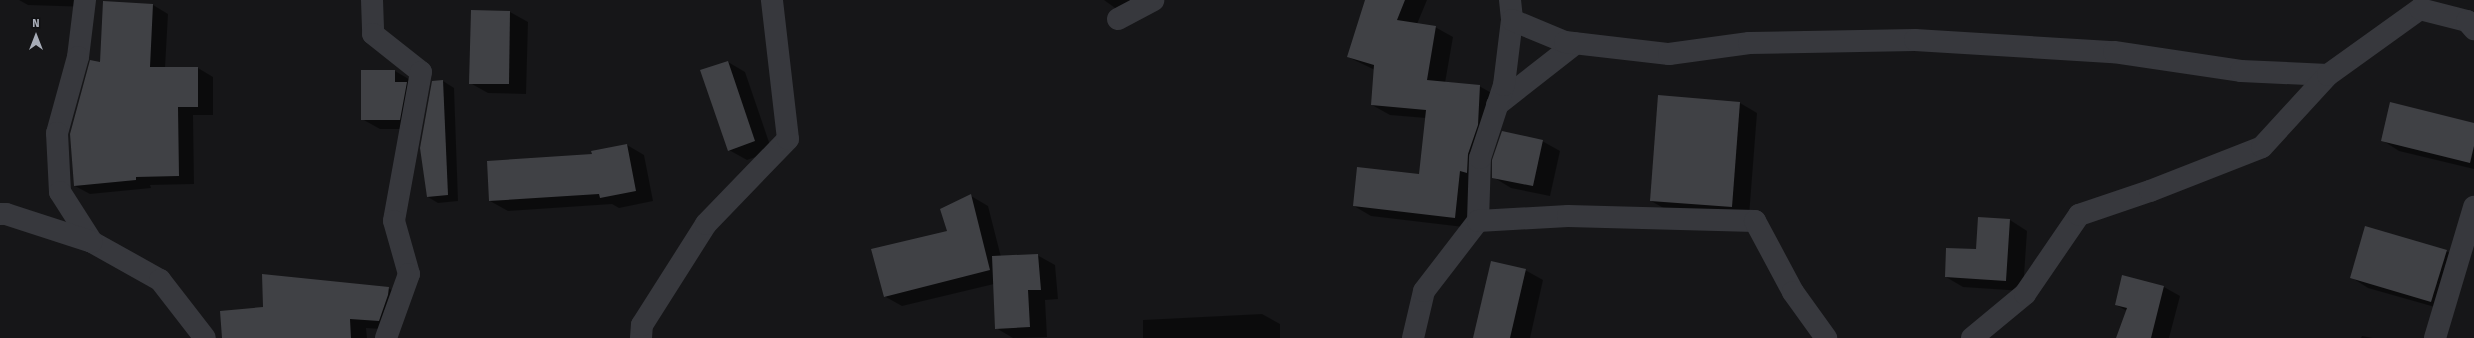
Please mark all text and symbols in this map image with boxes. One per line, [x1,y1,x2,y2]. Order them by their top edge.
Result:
north arrow [16,16,56,56]
text: N [32,17,40,30]

